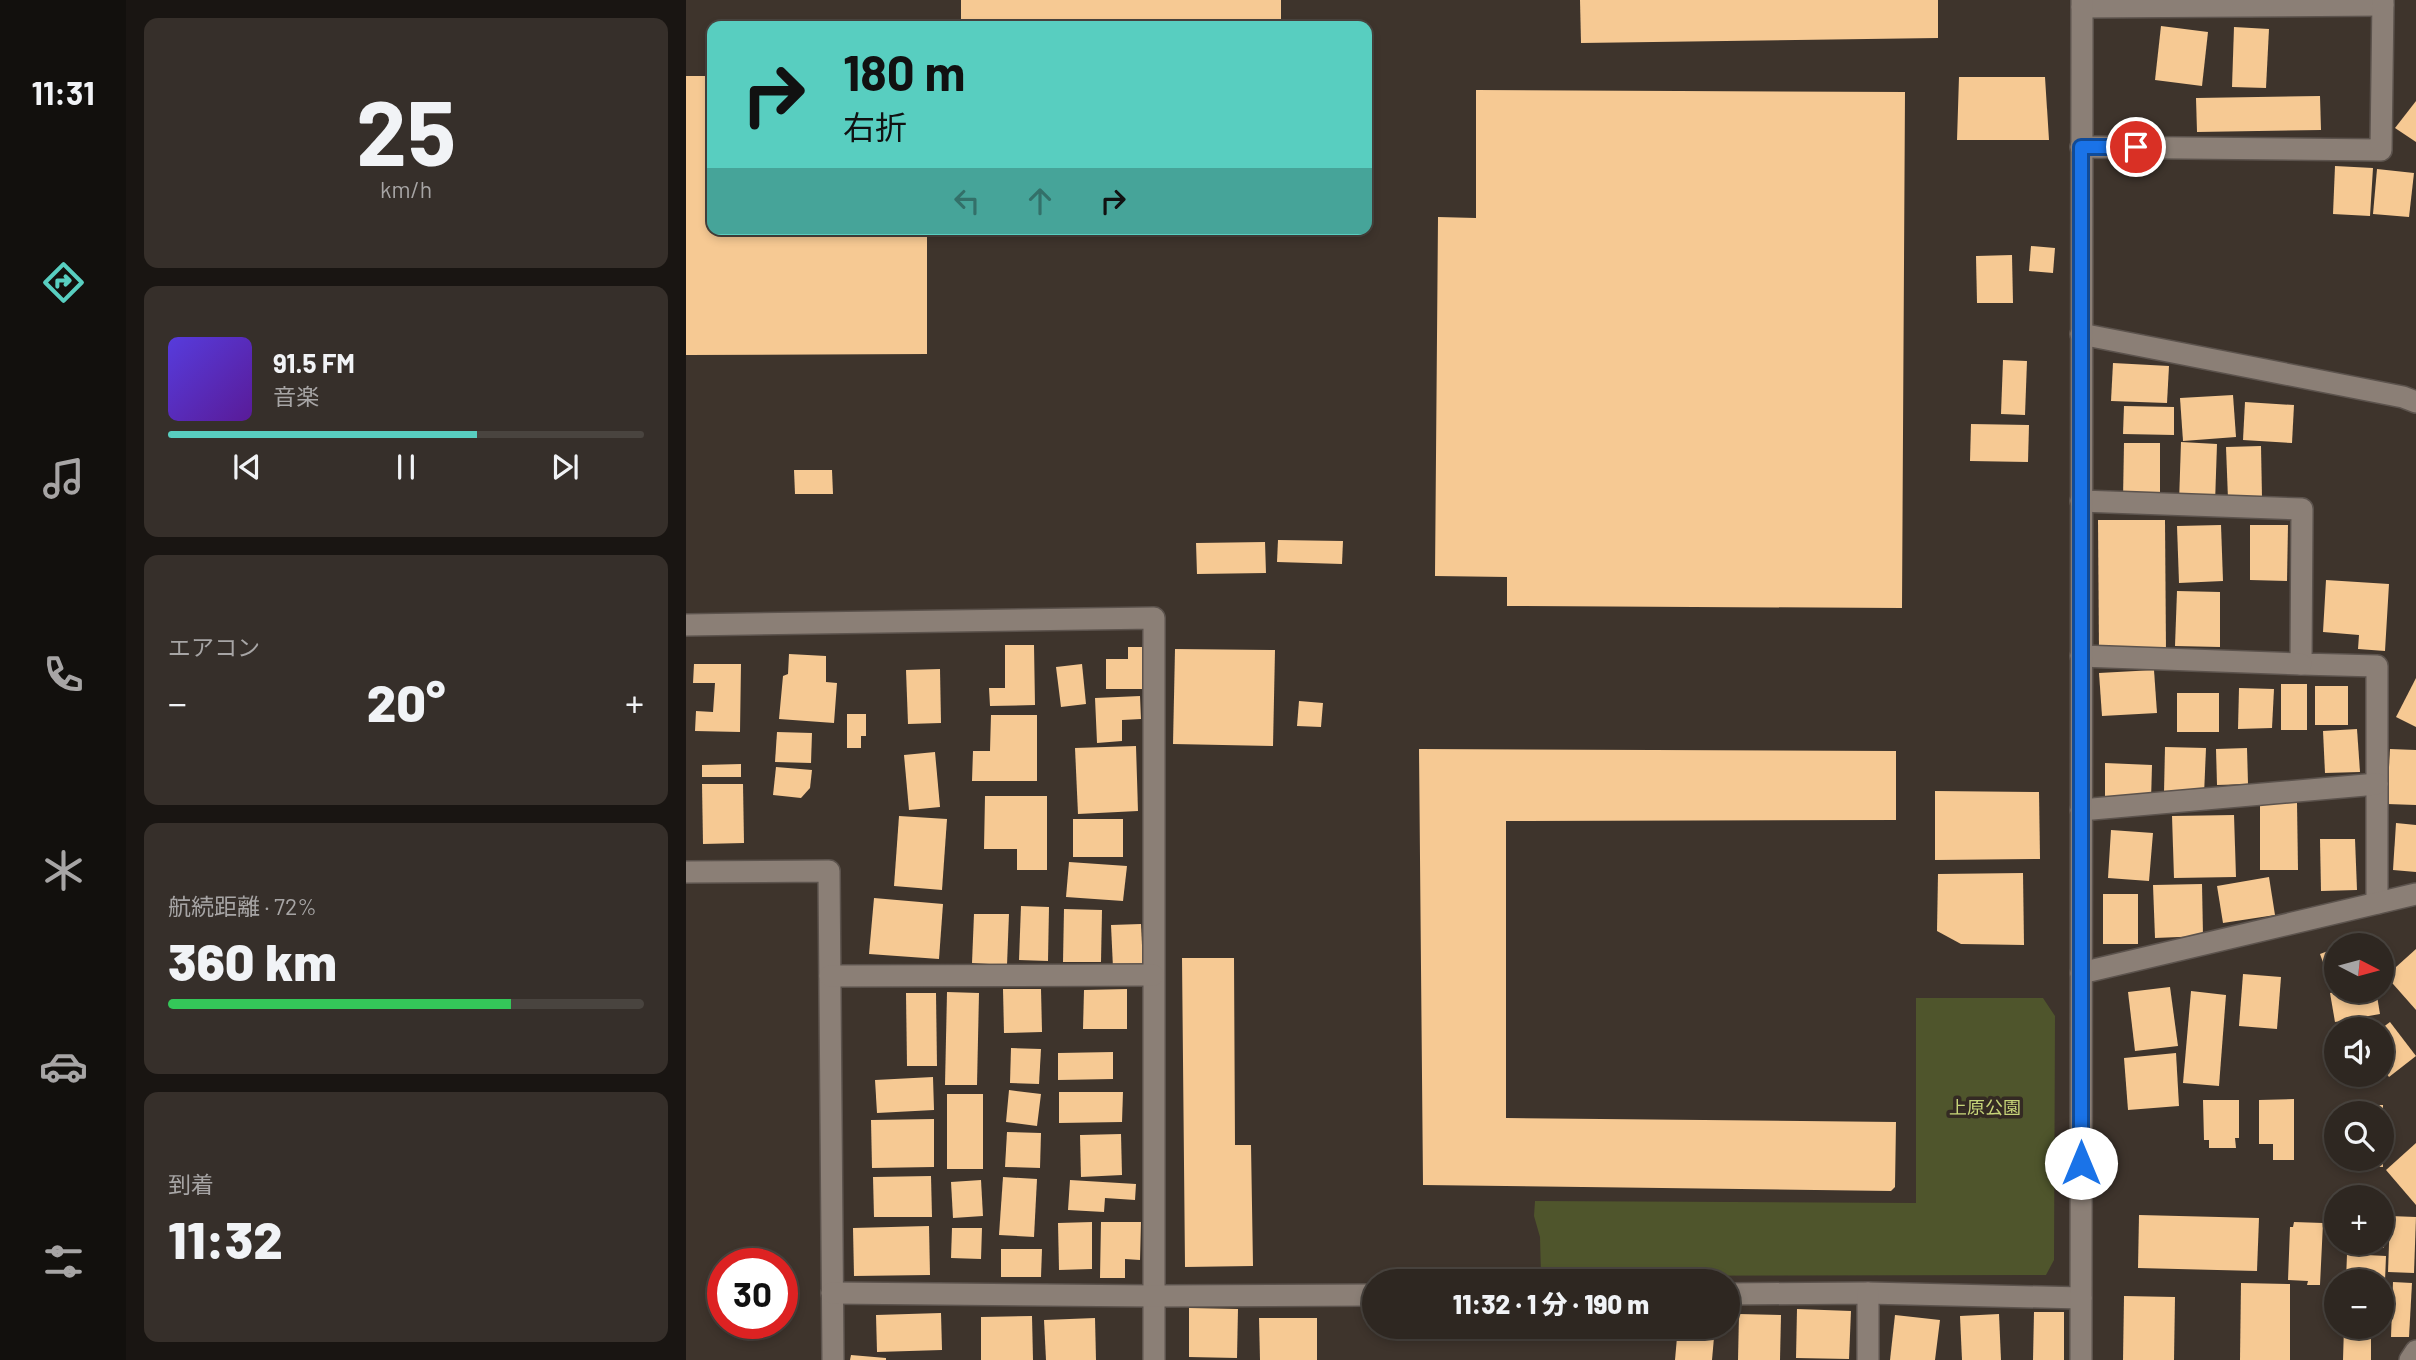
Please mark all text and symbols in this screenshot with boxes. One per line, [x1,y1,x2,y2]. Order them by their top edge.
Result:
text: 180 m [843,42,966,101]
icon: right [728,49,819,140]
text: 11:31 [31,73,95,111]
text: 25 [356,75,456,184]
text: 右折 [843,107,907,145]
pin [2106,117,2166,177]
icon: arrive [2117,128,2155,166]
text: km/h [380,175,432,203]
icon: left [948,182,986,220]
icon: ahead [1021,182,1059,220]
icon: right [1094,182,1132,220]
icon: directions [39,258,88,307]
text: 91.5 FM [273,347,355,378]
text: 音楽 [273,382,319,410]
icon: previous [228,448,266,486]
icon: pause [387,448,425,486]
icon: next [546,448,584,486]
icon: music [39,454,88,503]
text: エアコン [168,633,260,661]
icon: phone [39,650,88,699]
text: 20° [367,670,445,732]
text: − [168,679,187,725]
text: + [625,679,644,725]
icon: climate [39,846,88,895]
text: 航続距離 · 72% [168,892,317,920]
text: 360 km [168,929,337,991]
north arrow [2324,933,2394,1003]
map controls [2324,933,2394,1339]
button: sound [2324,1017,2394,1087]
icon: car [39,1042,88,1091]
park label: 上原公園 [1949,1096,2021,1118]
button: search [2324,1101,2394,1171]
position arrow [2044,1126,2118,1200]
text: 到着 [168,1170,214,1198]
button: + [2324,1185,2394,1255]
text: 11:32 [168,1207,283,1269]
icon: filters [39,1237,88,1286]
speed limit sign: 30 [707,1248,798,1339]
button: − [2324,1269,2394,1339]
text: 11:32 · 1 分 · 190 m [1453,1288,1649,1319]

